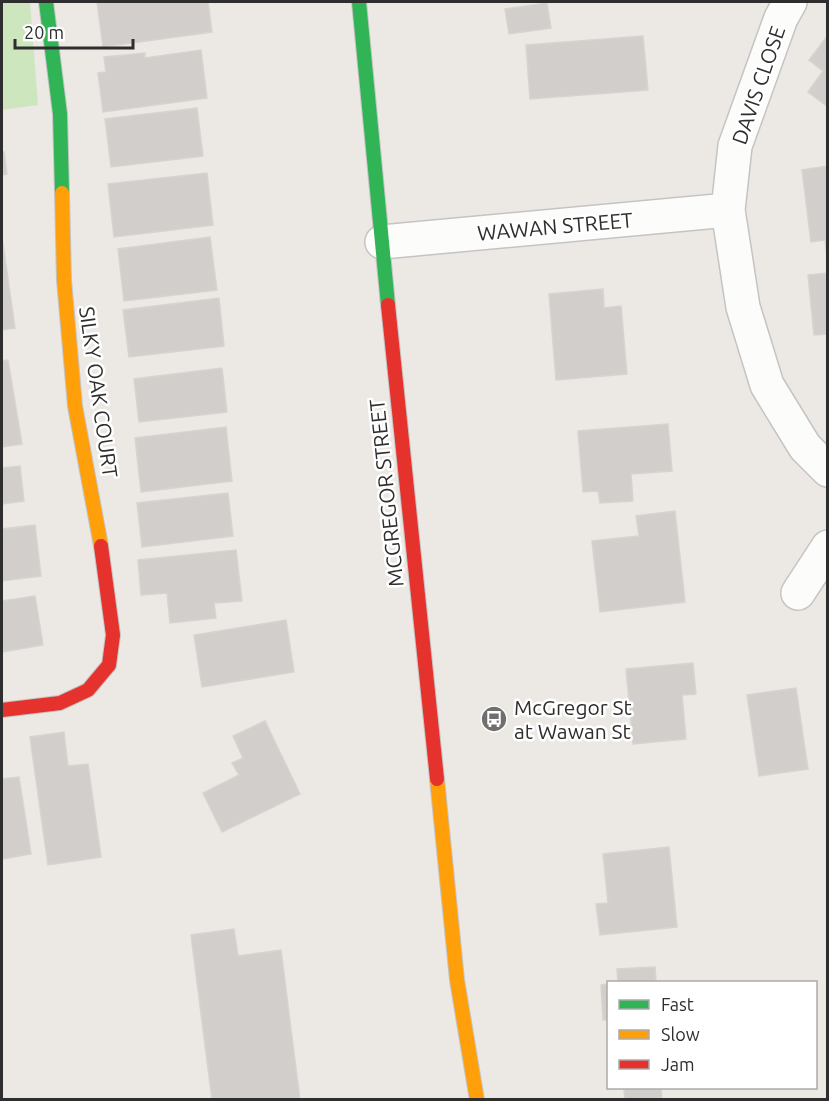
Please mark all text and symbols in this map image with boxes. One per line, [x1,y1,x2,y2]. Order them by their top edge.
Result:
scale bar [15,12,134,50]
text: 20 m [24,22,64,42]
street label: DAVIS CLOSE [727,23,789,147]
street label: WAWAN STREET [476,207,634,245]
street label: SILKY OAK COURT [75,305,123,479]
street label: MCGREGOR STREET [364,398,408,588]
place label: McGregor St at Wawan St [514,695,632,743]
bus stop icon: McGregor St at Wawan St [479,704,509,734]
legend [607,981,817,1089]
text: Fast [661,994,694,1014]
text: Slow [661,1024,700,1044]
text: Jam [661,1054,695,1074]

